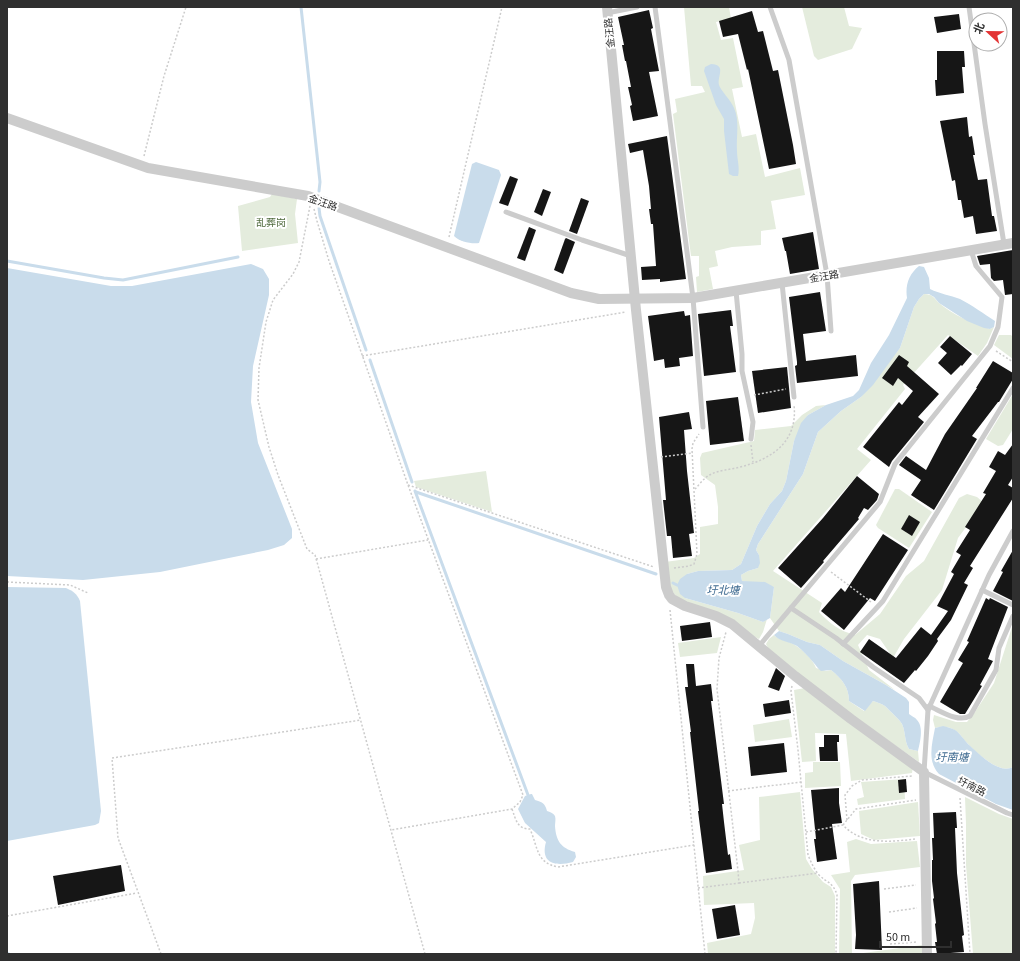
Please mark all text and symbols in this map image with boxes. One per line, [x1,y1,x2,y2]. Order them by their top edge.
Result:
north arrow [968,12,1008,52]
street label: 金汪路 [601,17,619,49]
text: 北 [970,21,988,36]
street label: 金汪路 [306,191,339,214]
park label: 乱葬岗 [256,216,286,230]
street label: 金汪路 [808,267,840,286]
water label: 圩北塘 [707,583,741,598]
water label: 圩南塘 [936,750,970,765]
street label: 圩南路 [955,774,988,800]
scale bar [880,923,951,949]
text: 50 m [886,929,910,946]

